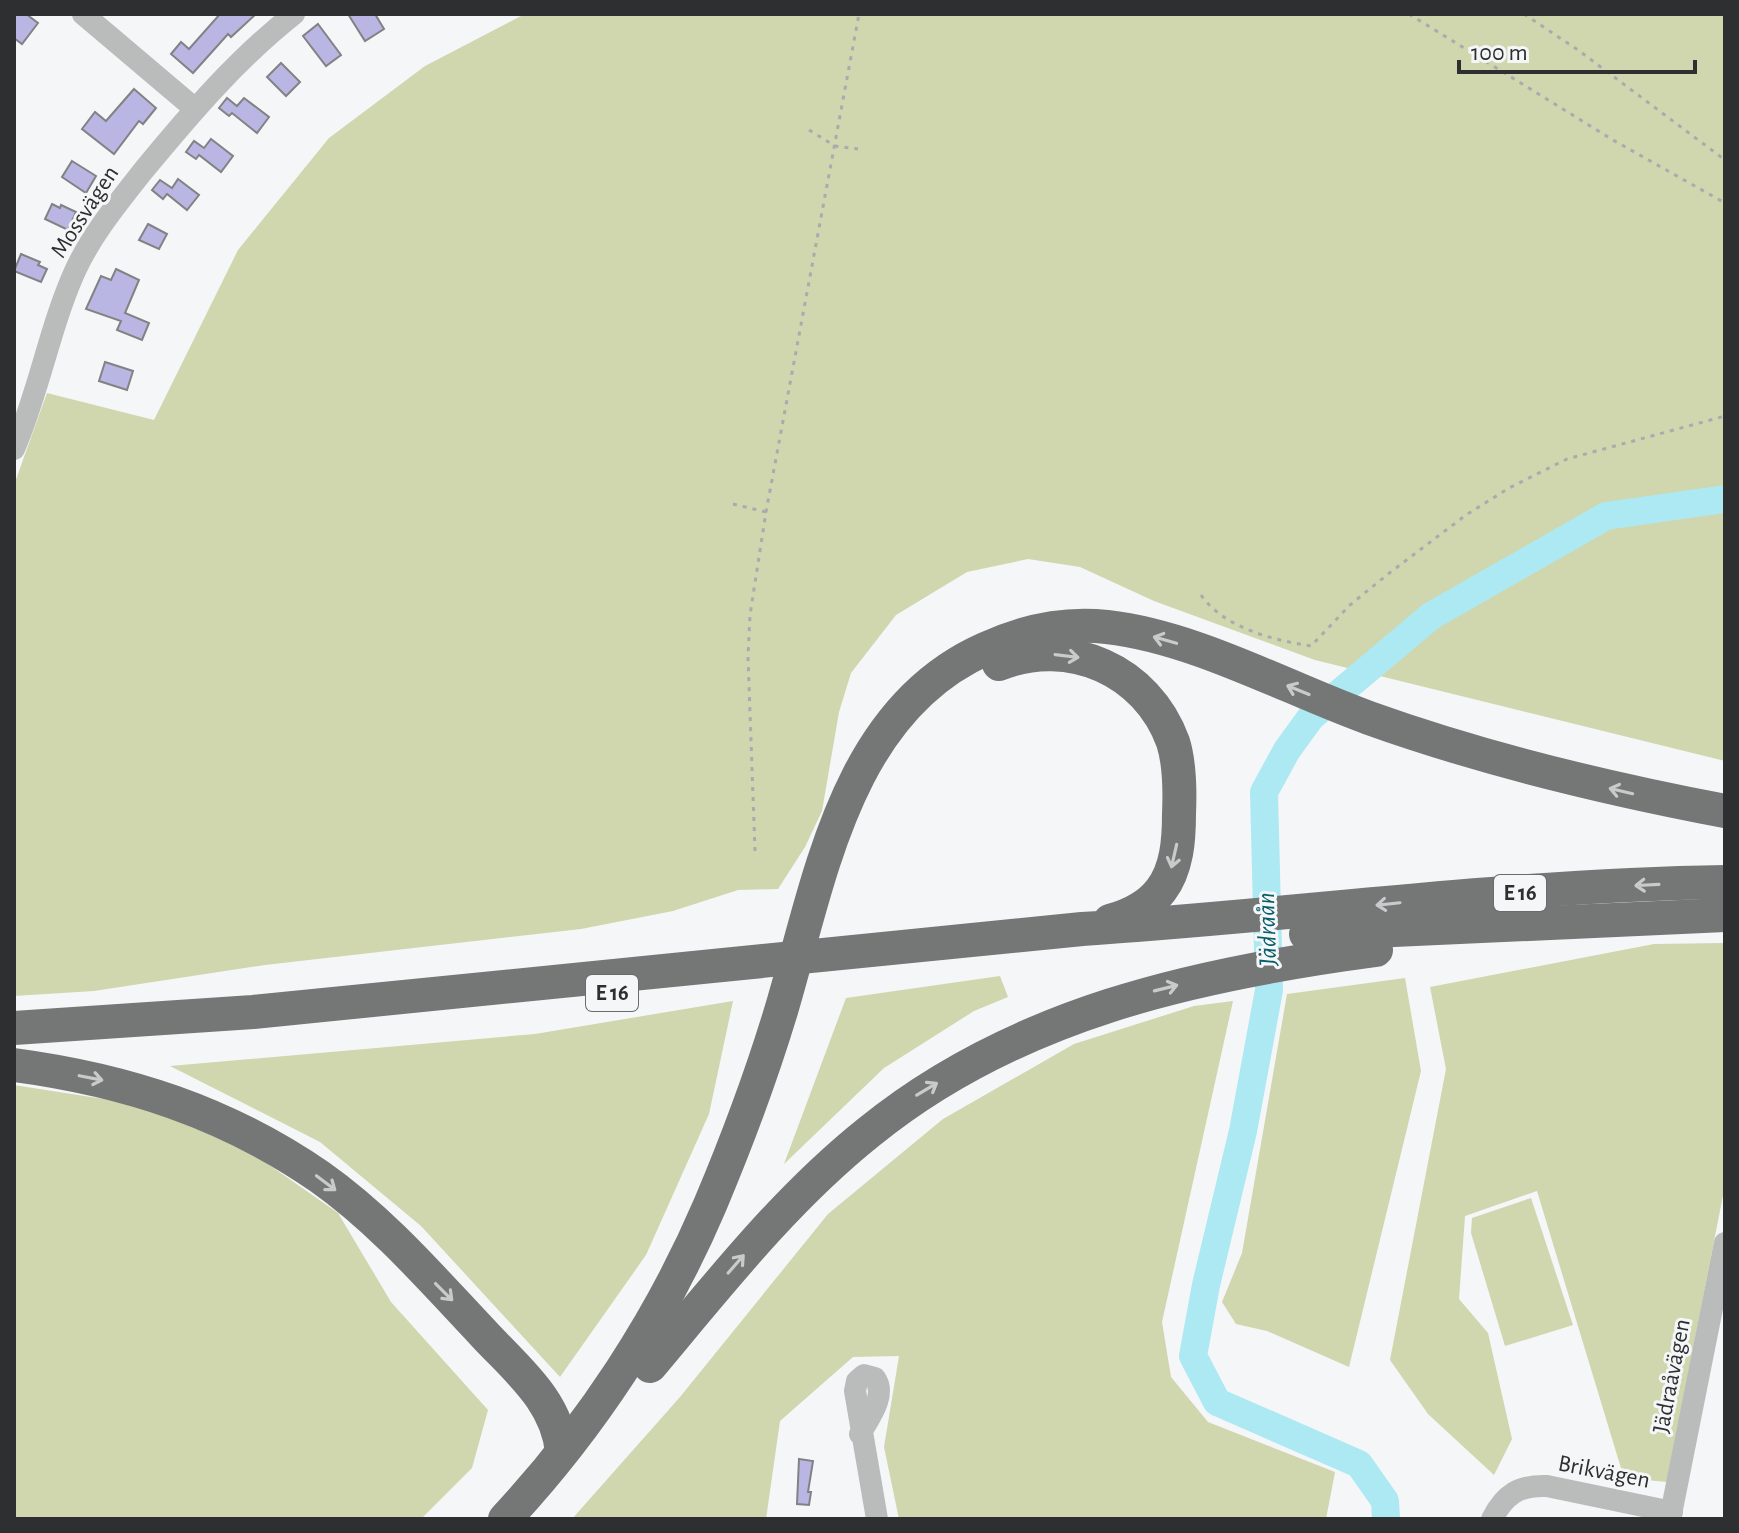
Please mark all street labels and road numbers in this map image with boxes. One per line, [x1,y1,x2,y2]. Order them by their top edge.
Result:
street label: Mossvägen [47,162,123,262]
road number: E 16 [1494,875,1546,911]
road number: E 16 [586,975,638,1011]
street label: Jädraåvägen [1649,1317,1695,1435]
street label: Brikvägen [1556,1451,1652,1493]

